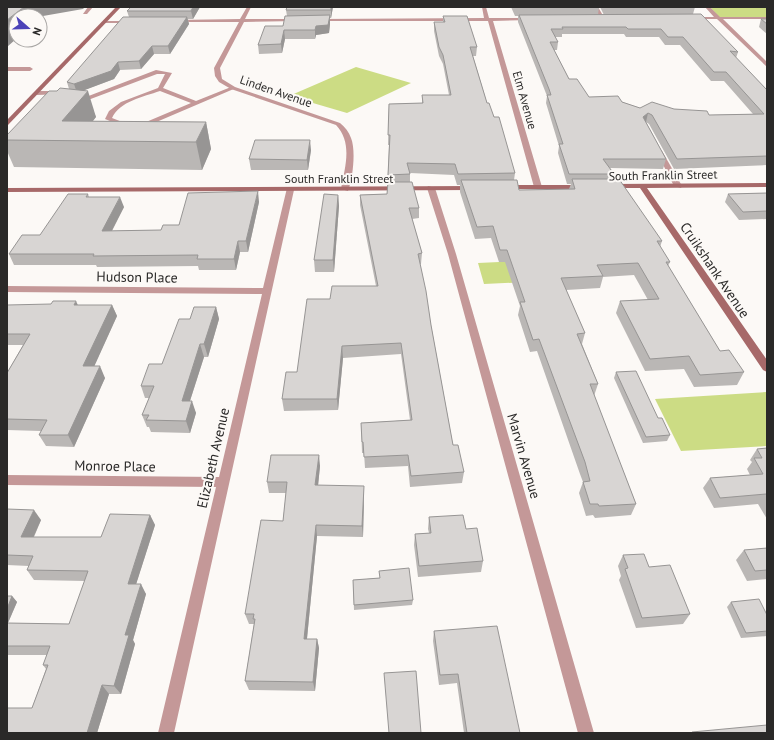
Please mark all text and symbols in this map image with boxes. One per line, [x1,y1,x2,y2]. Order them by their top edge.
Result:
north arrow [8,8,48,48]
text: N [30,26,45,37]
street label: Elm Avenue [510,69,540,131]
street label: Linden Avenue [238,72,314,110]
street label: South Franklin Street [608,167,718,183]
street label: South Franklin Street [285,171,393,186]
street label: Cruikshank Avenue [676,219,754,321]
street label: Hudson Place [96,267,178,287]
street label: Elizabeth Avenue [193,406,233,510]
street label: Marvin Avenue [503,411,545,501]
street label: Monroe Place [74,456,156,476]

